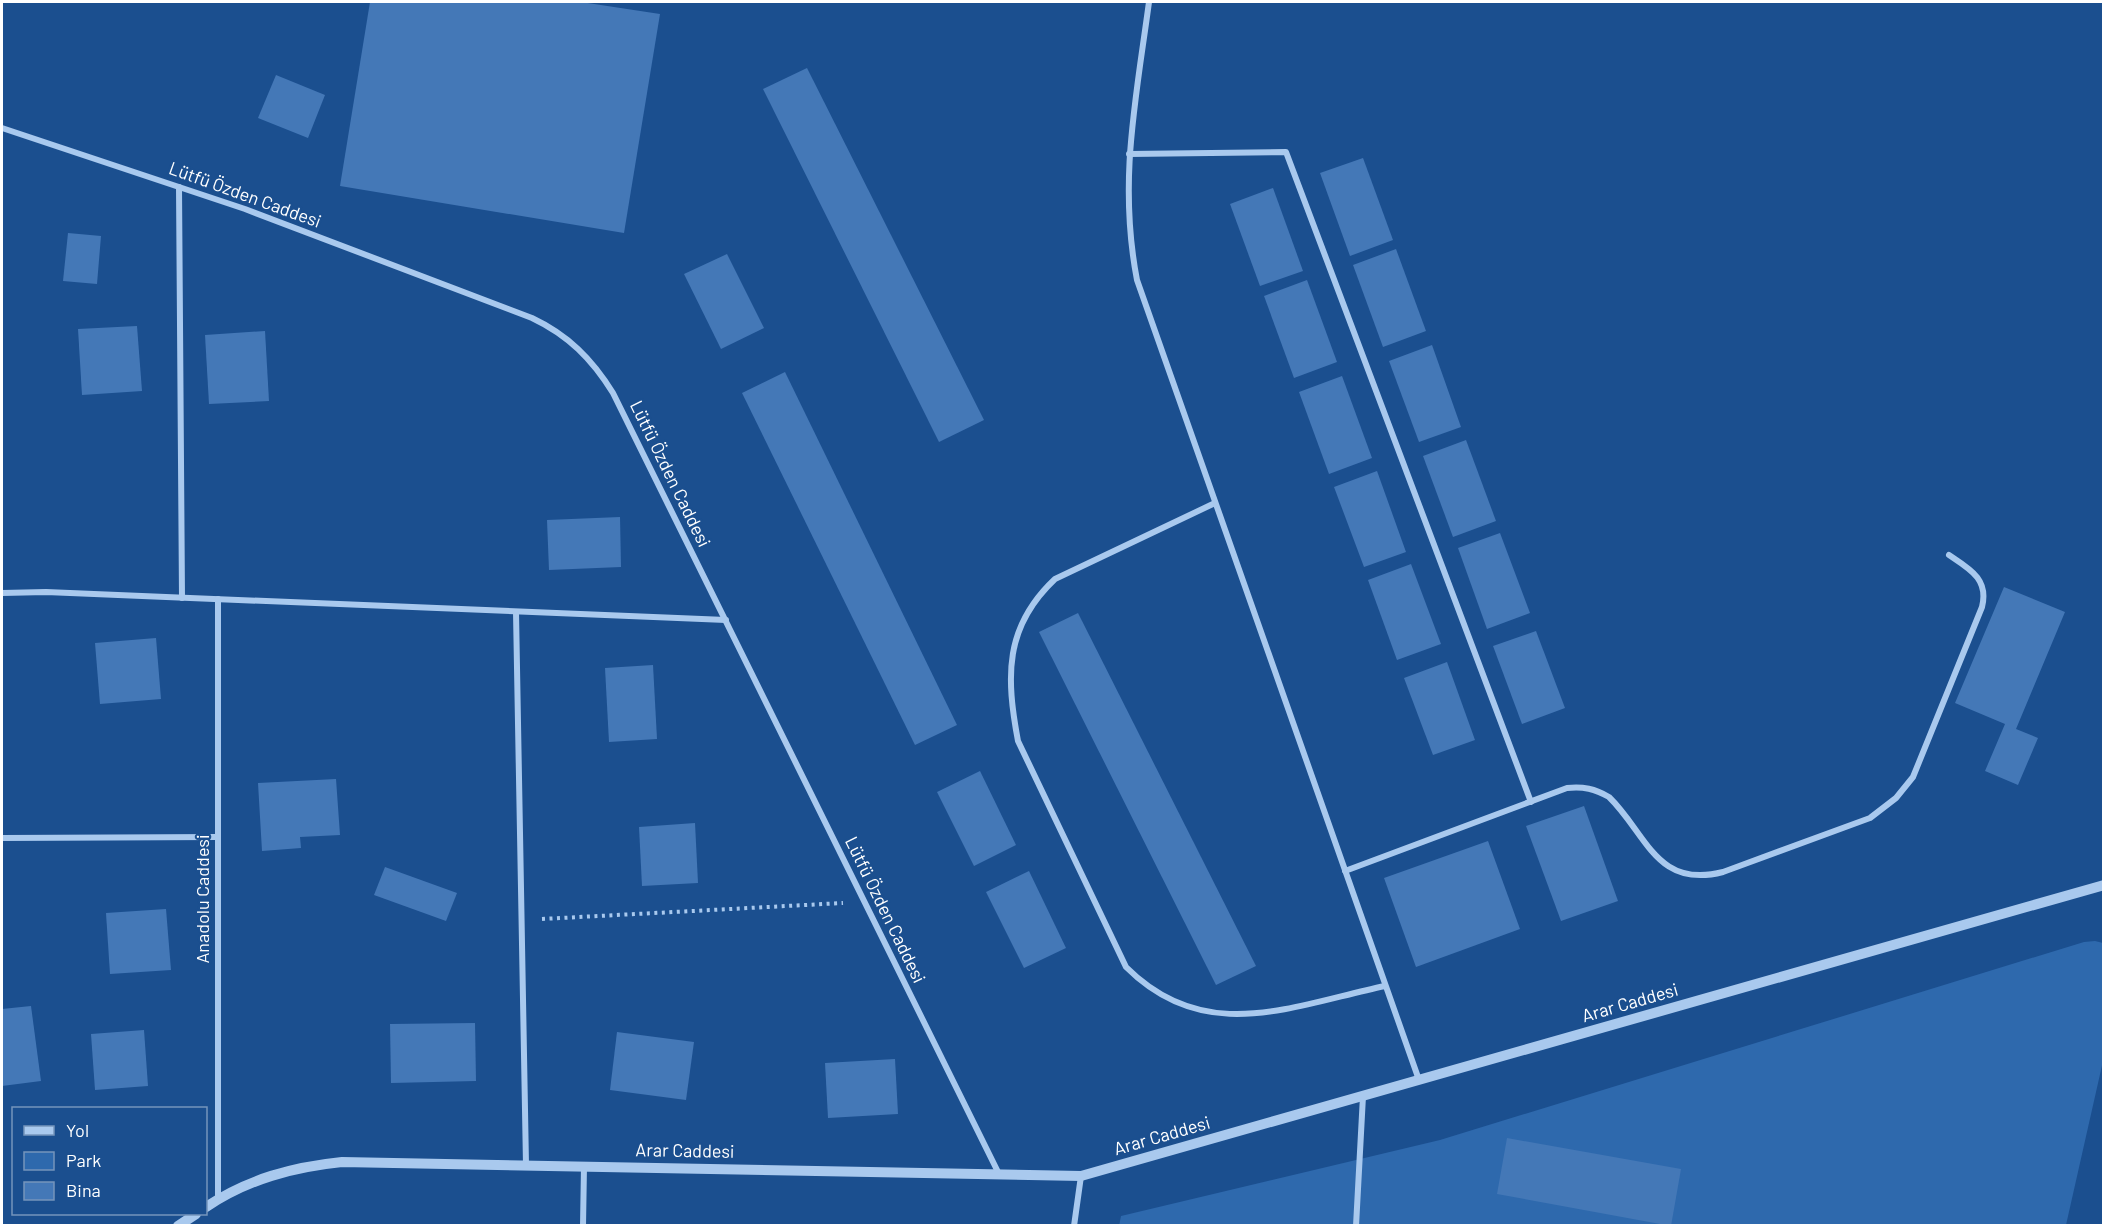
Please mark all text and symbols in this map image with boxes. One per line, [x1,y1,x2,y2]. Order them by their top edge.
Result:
street label: Lütfü Özden Caddesi [166,156,324,232]
street label: Lütfü Özden Caddesi [626,397,716,550]
street label: Lütfü Özden Caddesi [841,833,931,986]
street label: Anadolu Caddesi [191,834,213,964]
street label: Arar Caddesi [1579,978,1680,1026]
legend [12,1107,207,1215]
street label: Arar Caddesi [1111,1111,1212,1159]
text: Yol [66,1119,89,1141]
street label: Arar Caddesi [635,1138,735,1162]
text: Park [66,1149,101,1171]
text: Bina [66,1179,101,1201]

